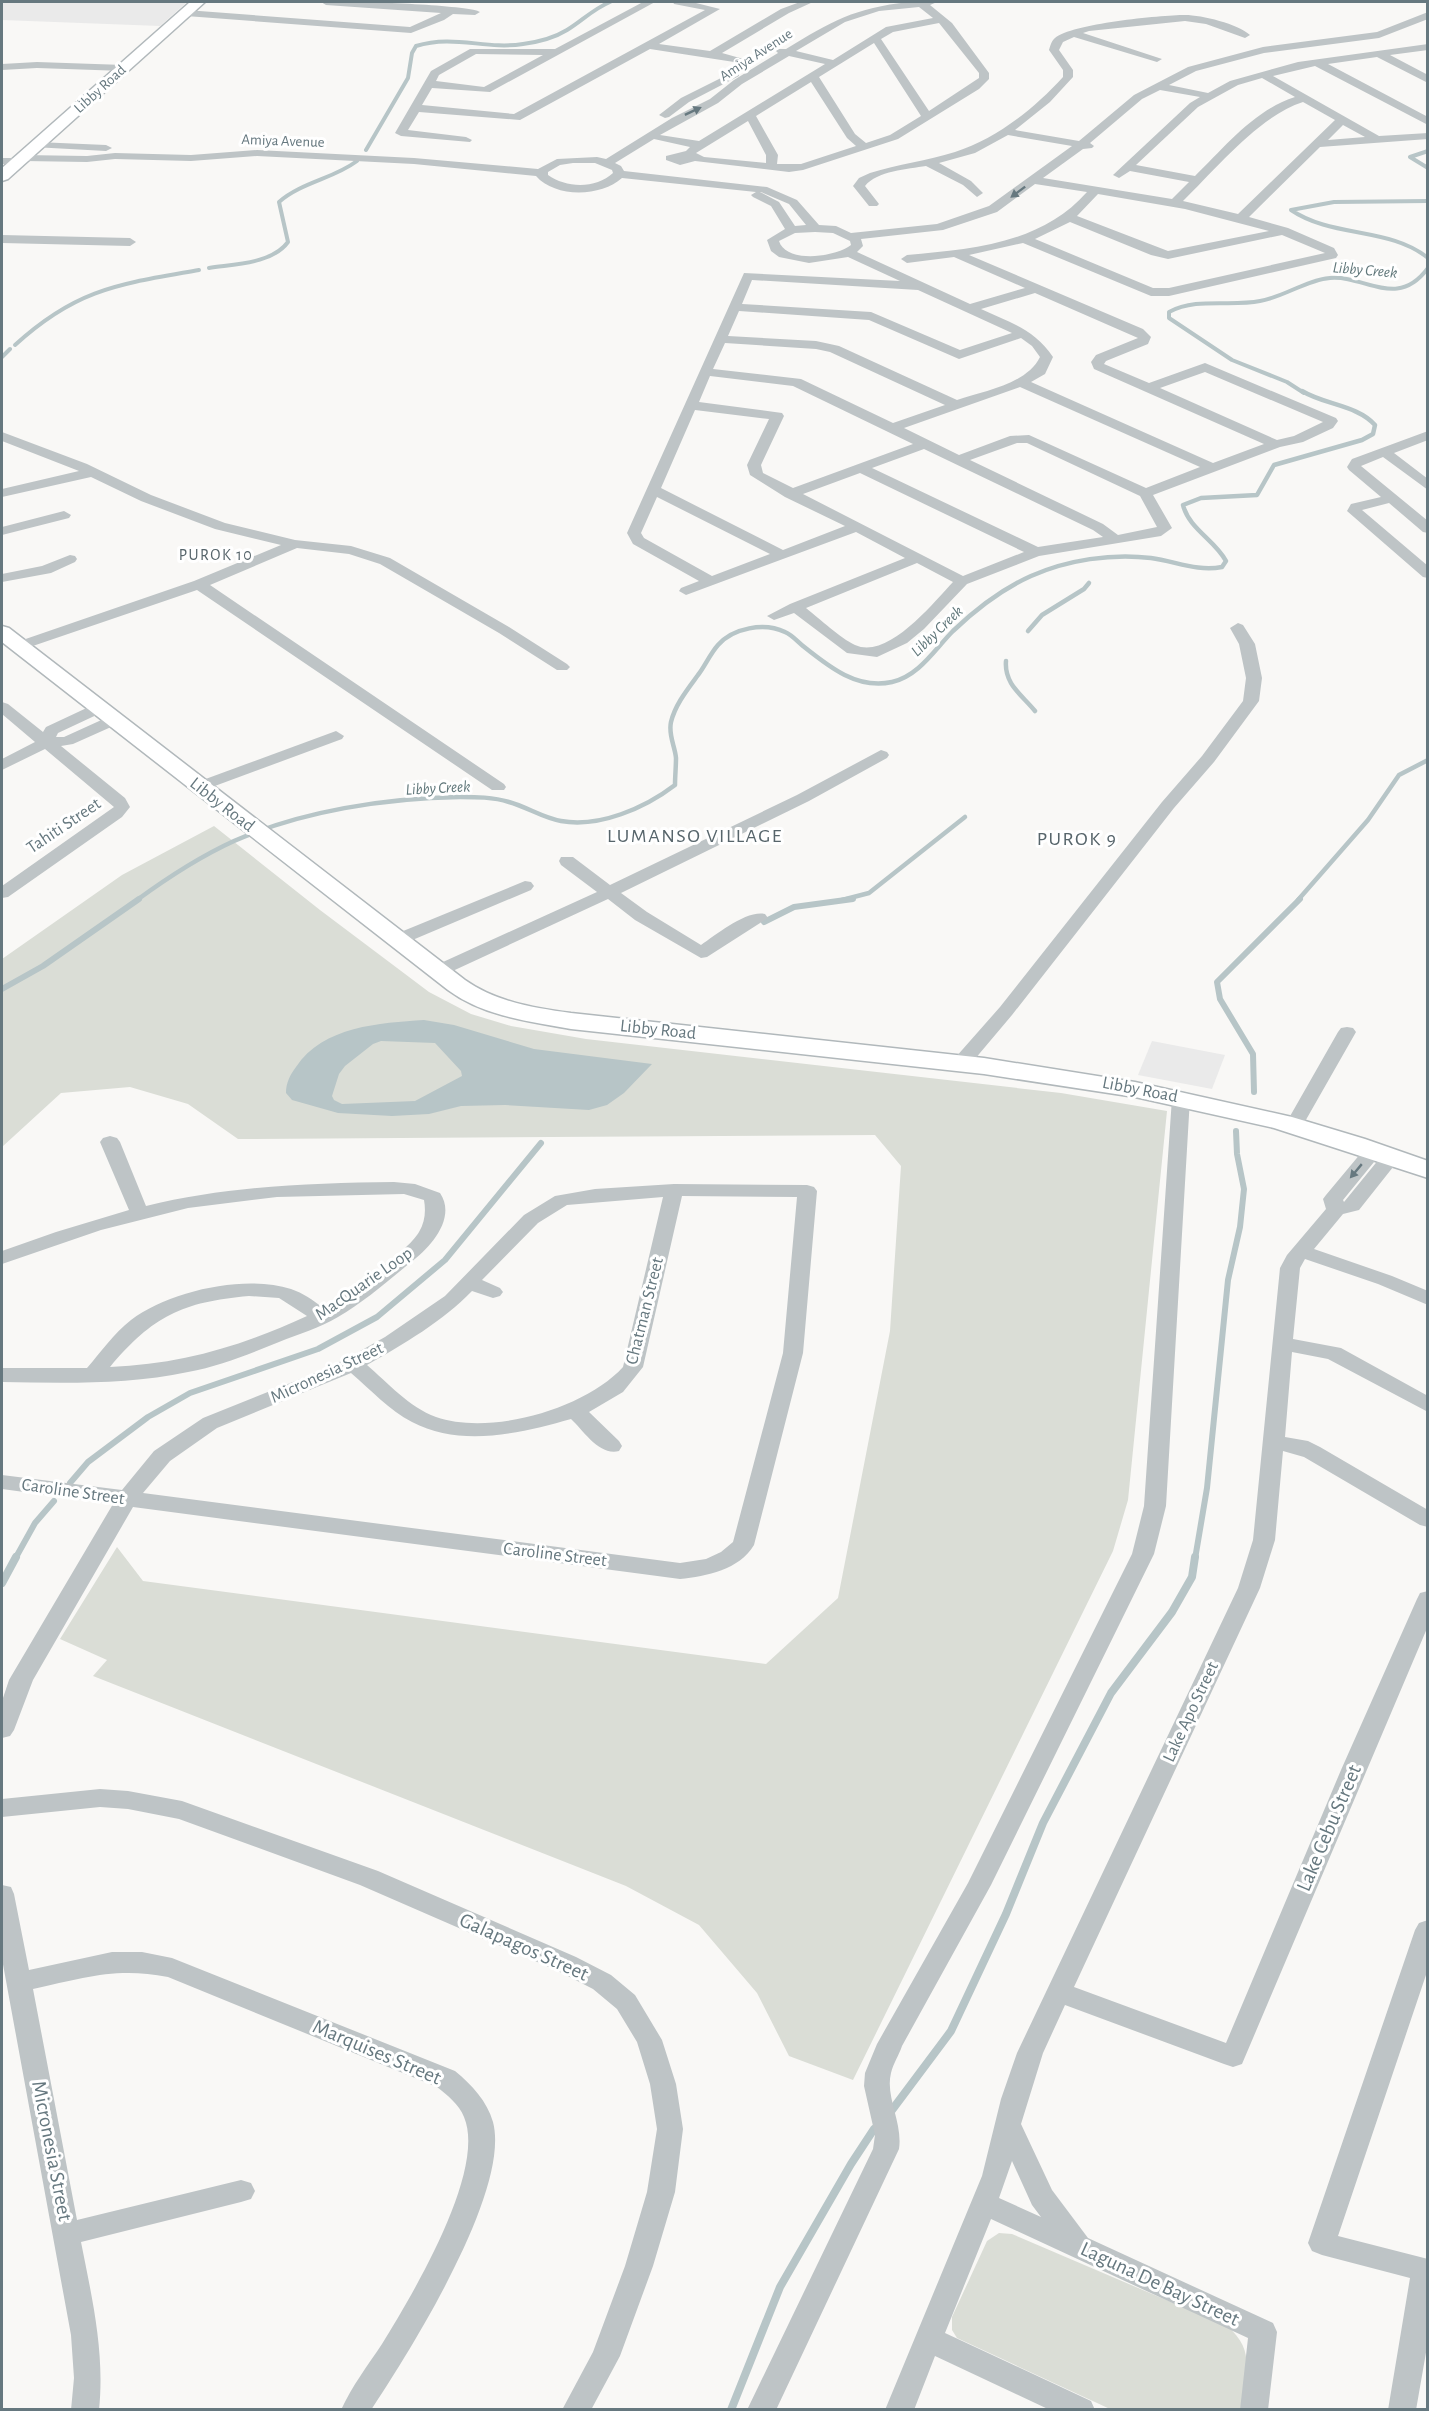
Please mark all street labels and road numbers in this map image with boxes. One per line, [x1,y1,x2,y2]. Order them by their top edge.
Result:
street label: Amiya Avenue [717,26,795,84]
street label: Libby Road [71,62,129,116]
street label: Amiya Avenue [241,132,325,150]
street label: Libby Road [186,774,258,836]
street label: Tahiti Street [24,795,105,857]
street label: Libby Road [619,1017,697,1043]
street label: Libby Road [1101,1074,1179,1106]
street label: MacQuarie Loop [312,1244,416,1324]
street label: Chatman Street [623,1255,667,1367]
street label: Micronesia Street [268,1339,386,1407]
street label: Caroline Street [20,1476,126,1508]
street label: Caroline Street [502,1540,608,1570]
street label: Lake Apo Street [1160,1659,1222,1765]
street label: Lake Cebu Street [1293,1761,1365,1894]
street label: Galapagos Street [456,1909,592,1985]
street label: Marquises Street [310,2016,445,2089]
street label: Micronesia Street [28,2079,76,2223]
street label: Laguna De Bay Street [1077,2238,1243,2330]

